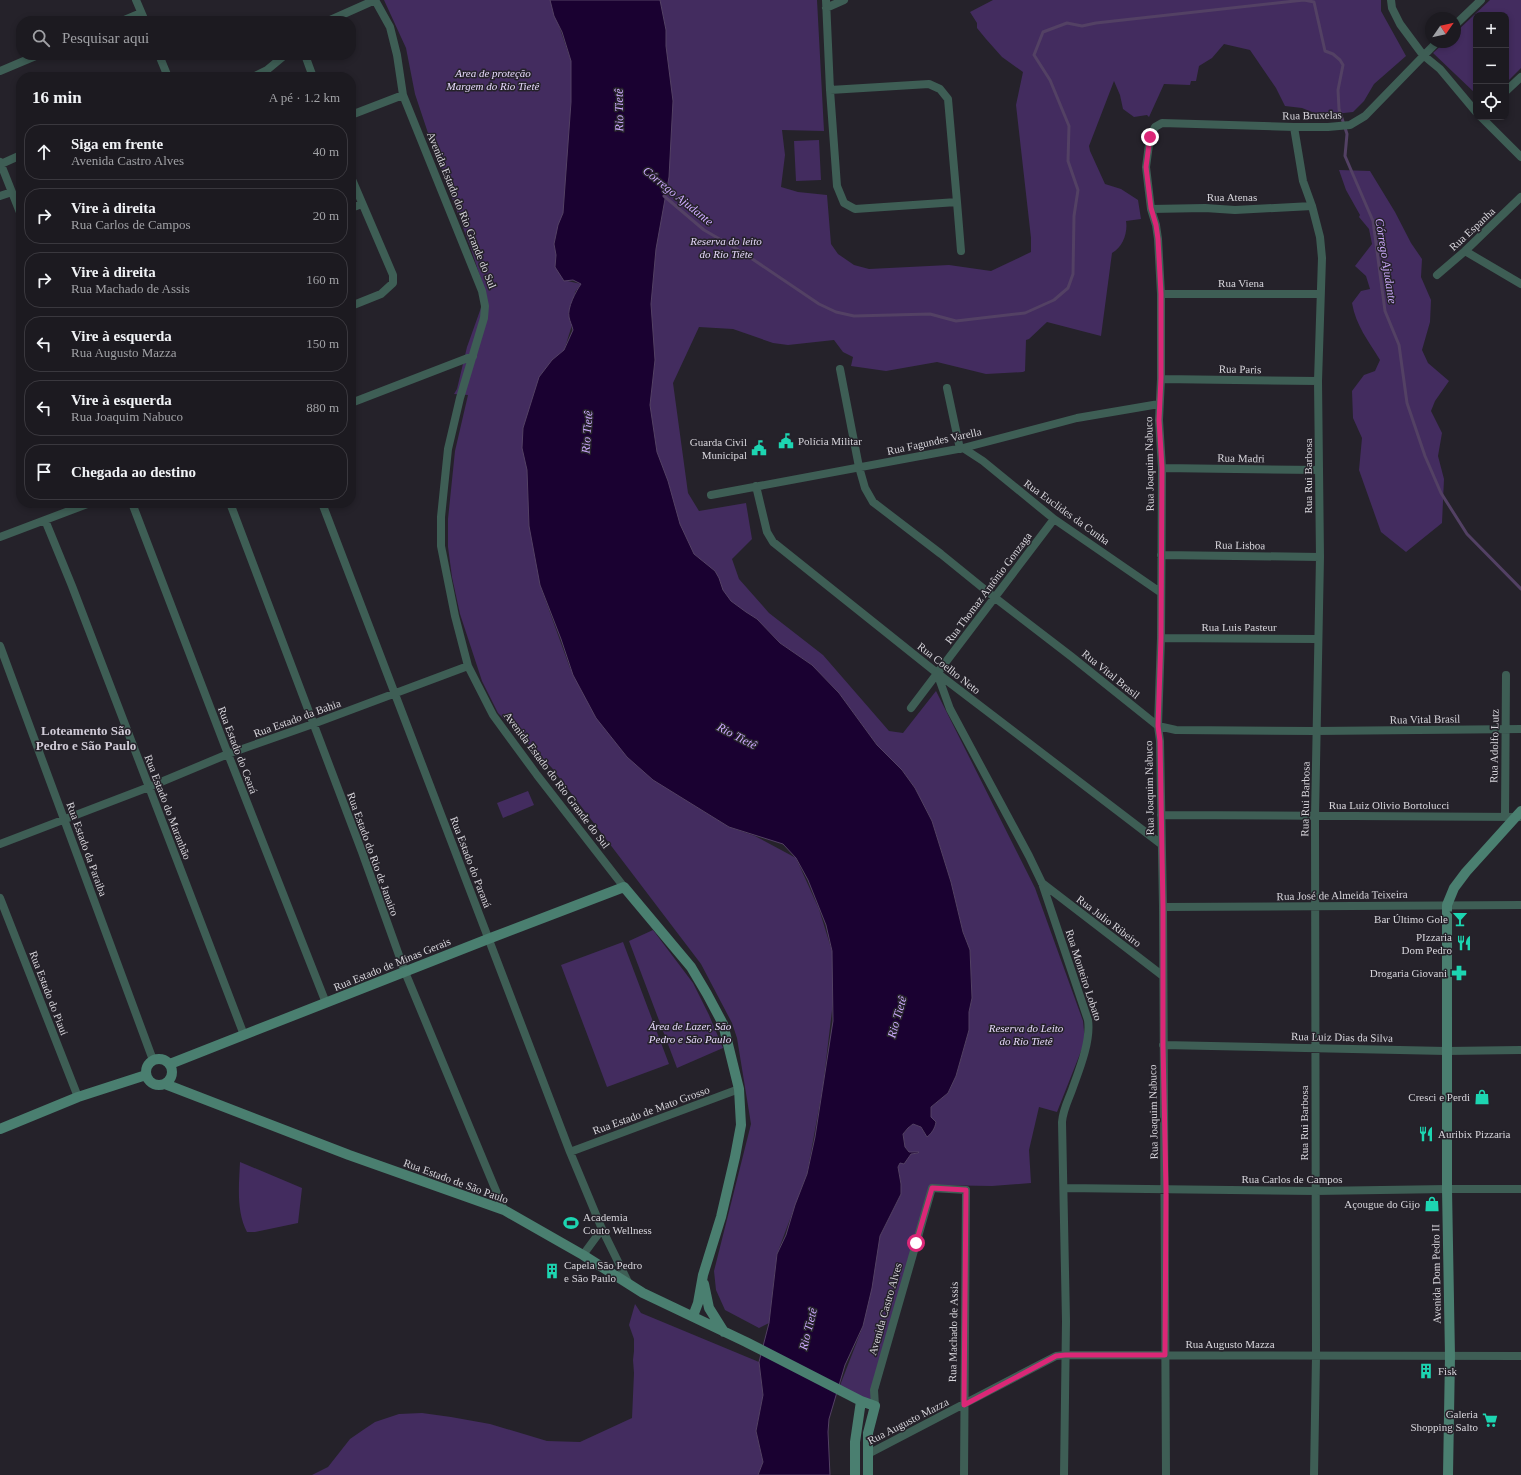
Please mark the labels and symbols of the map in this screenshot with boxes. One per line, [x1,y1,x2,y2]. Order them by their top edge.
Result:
north arrow [1425,12,1461,48]
park label: Area de proteção Margem do Rio Tietê [446,67,540,92]
water label: Rio Tietê [612,88,626,133]
street label: Rua Bruxelas [1282,108,1342,122]
route end [1141,128,1159,146]
street label: Avenida Estado do Rio Grande do Sul [425,130,499,290]
water label: Córrego Ajudante [640,163,716,229]
street label: Rua Atenas [1207,191,1257,203]
street label: Rua Espanha [1447,205,1497,253]
water label: Córrego Ajudante [1372,217,1400,305]
park label: Reserva do leito do Rio Tiête [689,235,762,260]
street label: Rua Viena [1218,277,1264,289]
street label: Rua Paris [1219,363,1261,375]
water label: Rio Tietê [578,409,596,455]
street label: Rua Joaquim Nabuco [1142,416,1156,511]
street label: Rua Fagundes Varella [886,425,982,457]
public building icon: Polícia Militar [777,432,795,450]
place label: Polícia Militar [798,435,862,447]
place label: Guarda Civil Municipal [690,436,747,461]
street label: Rua Rui Barbosa [1302,438,1314,514]
public building icon: Guarda Civil Municipal [750,439,768,457]
street label: Rua Madri [1217,452,1265,464]
street label: Rua Euclides da Cunha [1022,477,1112,547]
street label: Rua Thomaz Antônio Gonzaga [942,530,1034,646]
street label: Rua Lisboa [1215,539,1265,551]
street label: Rua Luis Pasteur [1201,621,1277,633]
street label: Rua Coelho Neto [915,640,983,697]
street label: Rua Vital Brasil [1080,647,1142,701]
street label: Rua Estado da Bahia [252,697,342,739]
street label: Rua Estado do Ceará [216,705,260,795]
street label: Avenida Estado do Rio Grande do Sul [502,709,612,851]
street label: Rua Adolfo Lutz [1487,709,1501,783]
street label: Rua Vital Brasil [1390,712,1460,726]
water label: Rio Tietê [714,719,760,753]
district label: Loteamento São Pedro e São Paulo [36,723,136,753]
street label: Rua Joaquim Nabuco [1142,740,1156,835]
street label: Rua Estado do Maranhão [142,753,194,862]
street label: Rua Rui Barbosa [1298,761,1312,837]
street label: Rua Estado do Rio de Janairo [345,791,401,918]
street label: Rua Luiz Olivio Bortolucci [1329,799,1449,811]
street label: Rua Estado da Paraiba [64,800,110,898]
street label: Rua Estado do Paraná [448,815,494,909]
street label: Rua José de Almeida Teixeira [1276,888,1408,902]
street label: Rua Julio Ribeiro [1074,893,1144,949]
bar icon: Bar Último Gole [1451,910,1469,928]
place label: Bar Último Gole [1374,913,1448,925]
street label: Rua Monteiro Lobato [1064,928,1105,1023]
place label: PIzzaria Dom Pedro [1402,931,1452,956]
restaurant icon: PIzzaria Dom Pedro [1455,934,1473,952]
street label: Rua Estado de Minas Gerais [332,935,452,993]
street label: Rua Estado do Piaui [27,949,71,1037]
pharmacy icon: Drogaria Giovani [1450,964,1468,982]
place label: Drogaria Giovani [1370,967,1447,979]
water label: Rio Tietê [884,994,910,1041]
park label: Área de Lazer, São Pedro e São Paulo [648,1020,732,1045]
park label: Reserva do Leito do Rio Tietê [988,1022,1064,1047]
street label: Rua Luiz Dias da Silva [1291,1030,1393,1044]
street label: Rua Joaquim Nabuco [1146,1064,1160,1159]
street label: Rua Estado de Mato Grosso [591,1083,712,1137]
street label: Rua Rui Barbosa [1298,1085,1310,1161]
shop icon: Cresci e Perdi [1473,1088,1491,1106]
place label: Cresci e Perdi [1408,1091,1470,1103]
restaurant icon: Auribix Pizzaria [1417,1125,1435,1143]
place label: Auribix Pizzaria [1438,1128,1511,1140]
street label: Rua Estado de São Paulo [402,1156,510,1206]
street label: Rua Carlos de Campos [1241,1173,1343,1185]
shop icon: Açougue do Gijo [1423,1195,1441,1213]
place label: Açougue do Gijo [1344,1198,1420,1210]
place label: Academia Couto Wellness [583,1211,652,1236]
sports icon: Academia Couto Wellness [562,1214,580,1232]
street label: Avenida Dom Pedro II [1429,1224,1443,1324]
route start [907,1234,925,1252]
place label: Capela São Pedro e São Paulo [564,1259,643,1284]
street label: Avenida Castro Alves [866,1261,904,1357]
building icon: Capela São Pedro e São Paulo [543,1262,561,1280]
street label: Rua Machado de Assis [946,1282,960,1382]
water label: Rio Tietê [796,1306,820,1353]
street label: Rua Augusto Mazza [1185,1338,1275,1350]
building icon: Fisk [1417,1362,1435,1380]
place label: Fisk [1438,1365,1457,1377]
street label: Rua Augusto Mazza [866,1395,951,1447]
place label: Galeria Shopping Salto [1410,1408,1478,1433]
supermarket icon: Galeria Shopping Salto [1481,1411,1499,1429]

